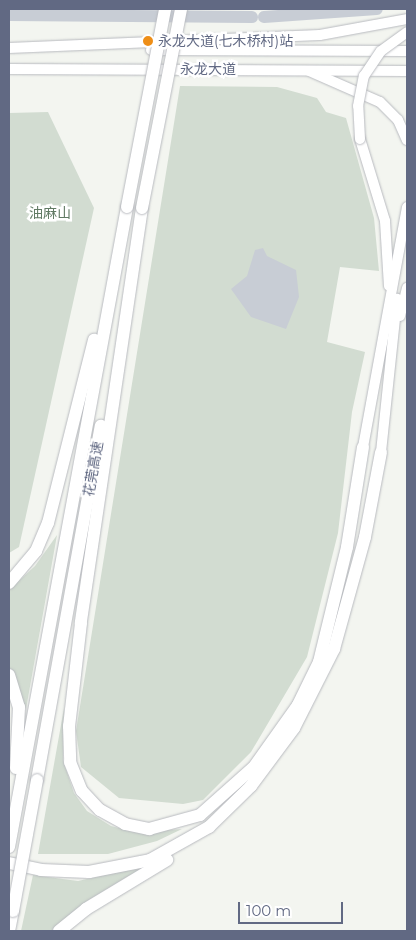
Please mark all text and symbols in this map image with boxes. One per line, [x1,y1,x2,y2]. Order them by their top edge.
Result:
place label: 永龙大道(七木桥村)站 [158,33,293,49]
marker: 永龙大道(七木桥村)站 [142,35,154,47]
street label: 永龙大道 [180,61,236,77]
park label: 油麻山 [29,205,71,221]
street label: 花莞高速 [80,440,106,498]
scale bar [241,892,346,924]
text: 100 m [246,901,291,920]

